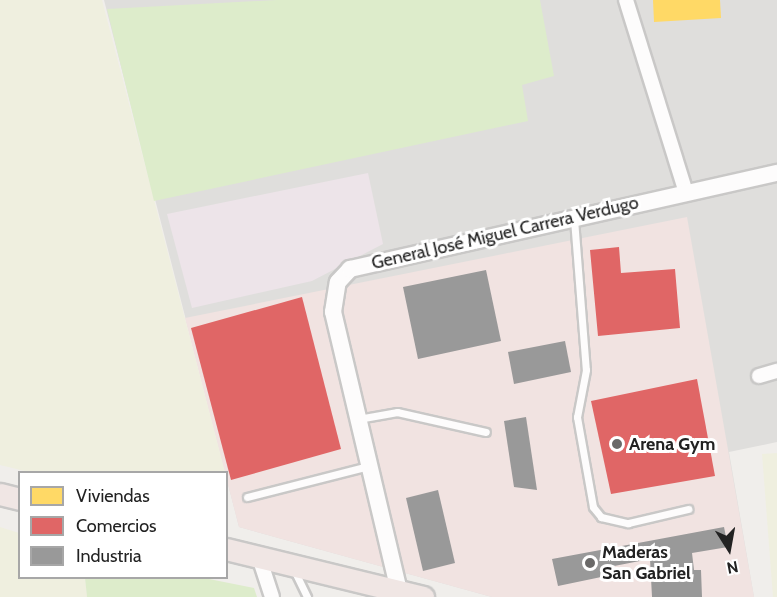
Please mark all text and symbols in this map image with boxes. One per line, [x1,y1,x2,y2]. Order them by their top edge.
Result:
street label: General José Miguel Carrera Verdugo [369,192,641,274]
place label: Arena Gym [629,433,715,455]
marker: Arena Gym [610,437,624,451]
legend [18,471,228,579]
text: Viviendas [76,485,150,507]
text: Comercios [76,515,157,537]
north arrow [699,519,759,579]
place label: Maderas San Gabriel [602,542,691,584]
text: Industria [76,545,142,567]
marker: Maderas San Gabriel [583,556,597,570]
text: N [725,557,740,578]

